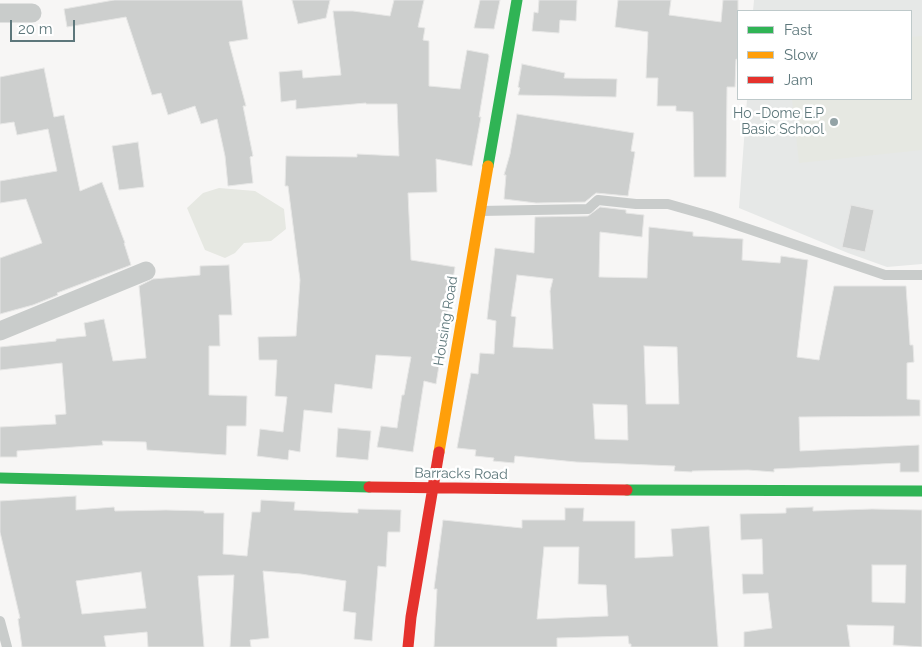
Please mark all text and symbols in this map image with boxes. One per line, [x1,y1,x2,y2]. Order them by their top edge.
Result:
scale bar [12,10,78,42]
legend [737,10,912,100]
text: 20 m [18,20,53,38]
text: Fast [784,21,812,39]
text: Slow [784,46,818,64]
text: Jam [784,71,813,89]
place label: Ho -Dome E.P Basic School [733,106,824,138]
marker: Ho -Dome E.P Basic School [828,116,840,128]
street label: Housing Road [431,275,461,367]
street label: Barracks Road [414,465,508,483]

